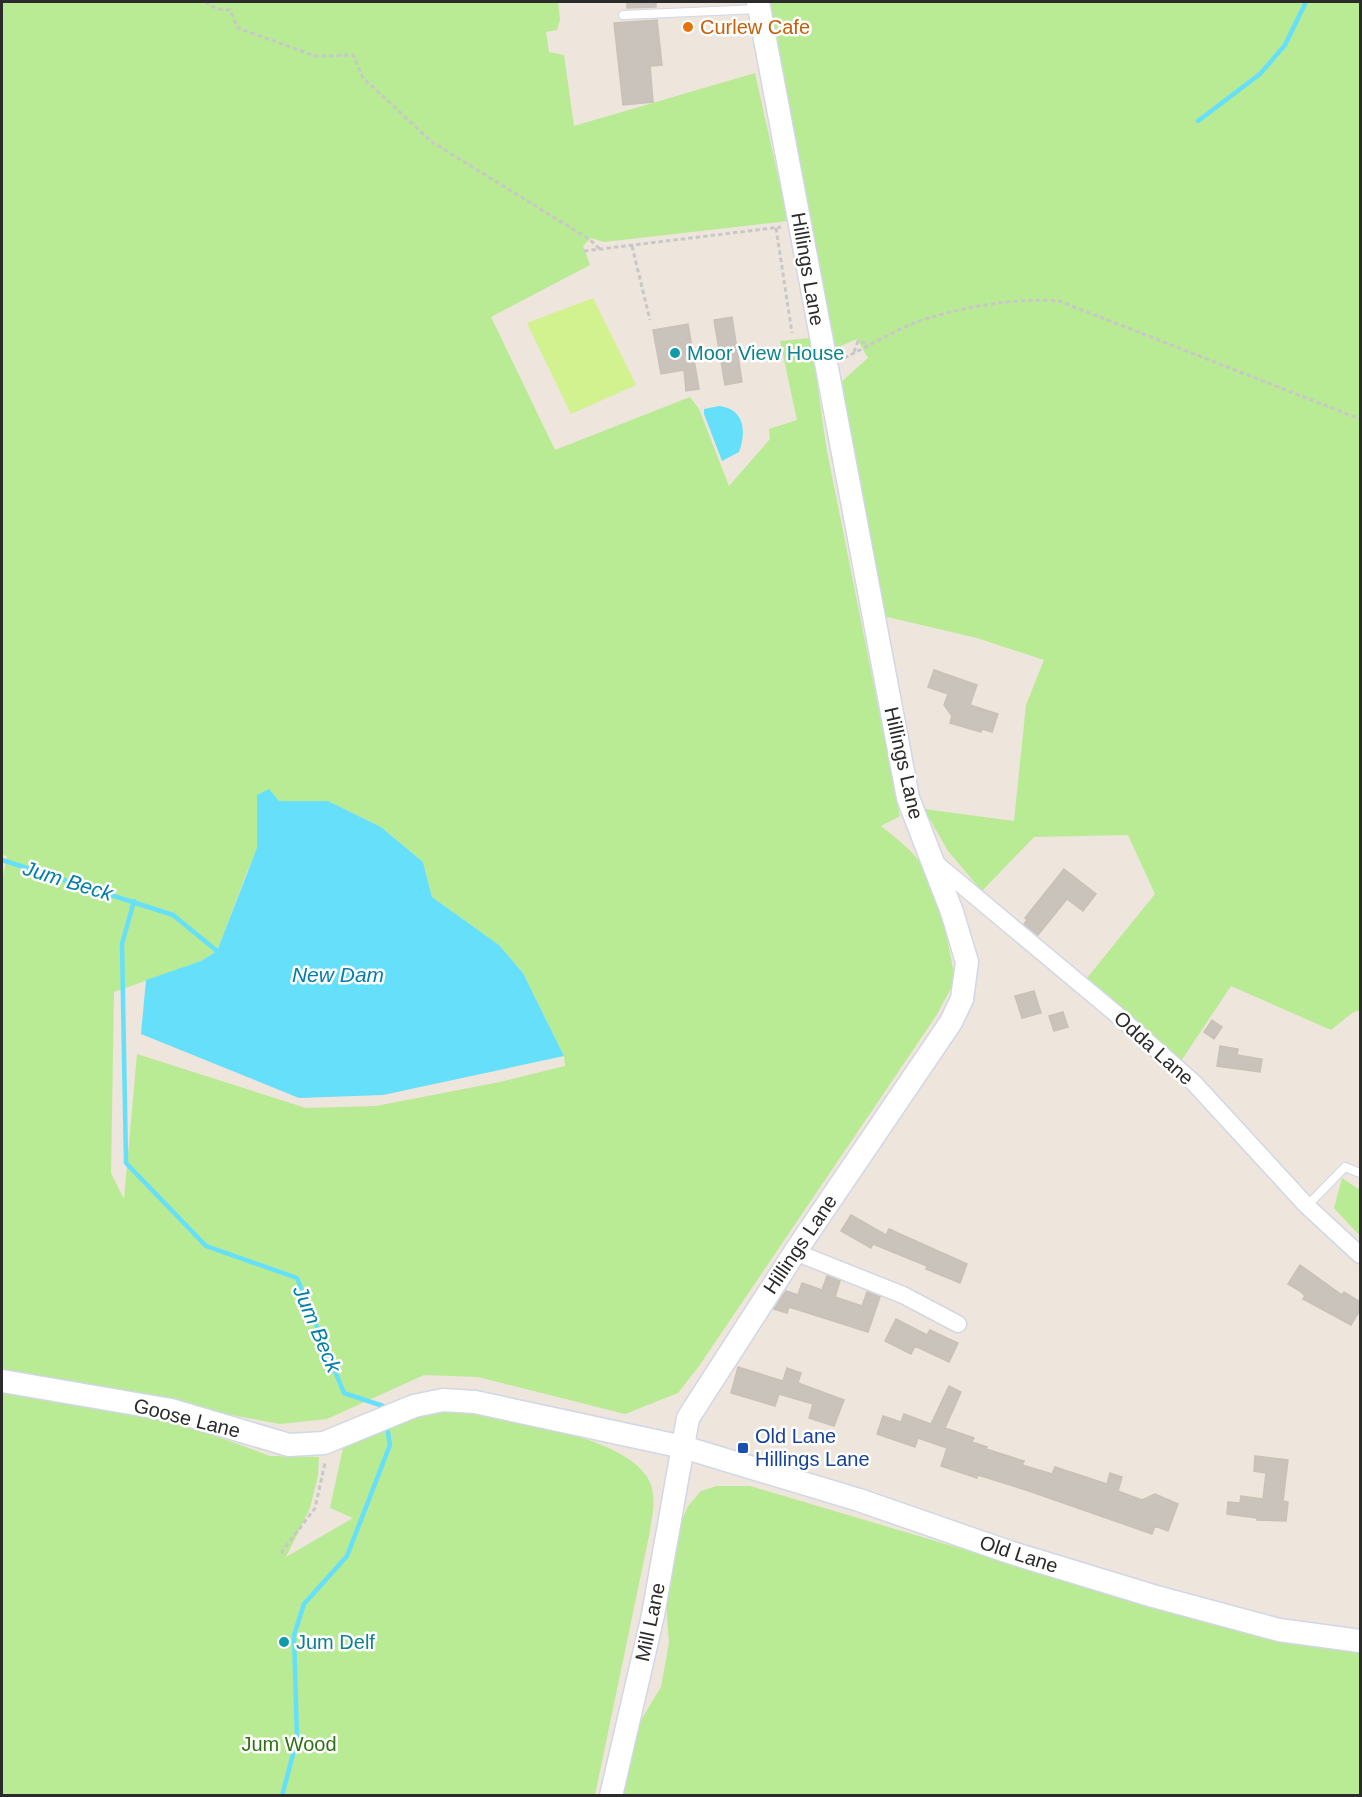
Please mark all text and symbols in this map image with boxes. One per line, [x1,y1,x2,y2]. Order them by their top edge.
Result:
place label: Curlew Cafe [700,16,810,38]
marker: Curlew Cafe [681,20,695,34]
street label: Hillings Lane [787,211,829,327]
place label: Moor View House [687,342,844,364]
marker: Moor View House [668,346,682,360]
street label: Hillings Lane [880,705,928,821]
water label: Jum Beck [20,856,117,905]
water label: New Dam [292,963,384,986]
street label: Odda Lane [1110,1007,1198,1089]
street label: Hillings Lane [759,1190,841,1298]
water label: Jum Beck [288,1281,347,1377]
street label: Goose Lane [131,1394,243,1442]
place label: Old Lane Hillings Lane [755,1425,870,1470]
marker: Old Lane Hillings Lane [736,1441,750,1455]
street label: Old Lane [977,1531,1061,1577]
street label: Mill Lane [631,1581,669,1663]
place label: Jum Delf [296,1631,375,1653]
marker: Jum Delf [277,1635,291,1649]
park label: Jum Wood [241,1733,337,1755]

